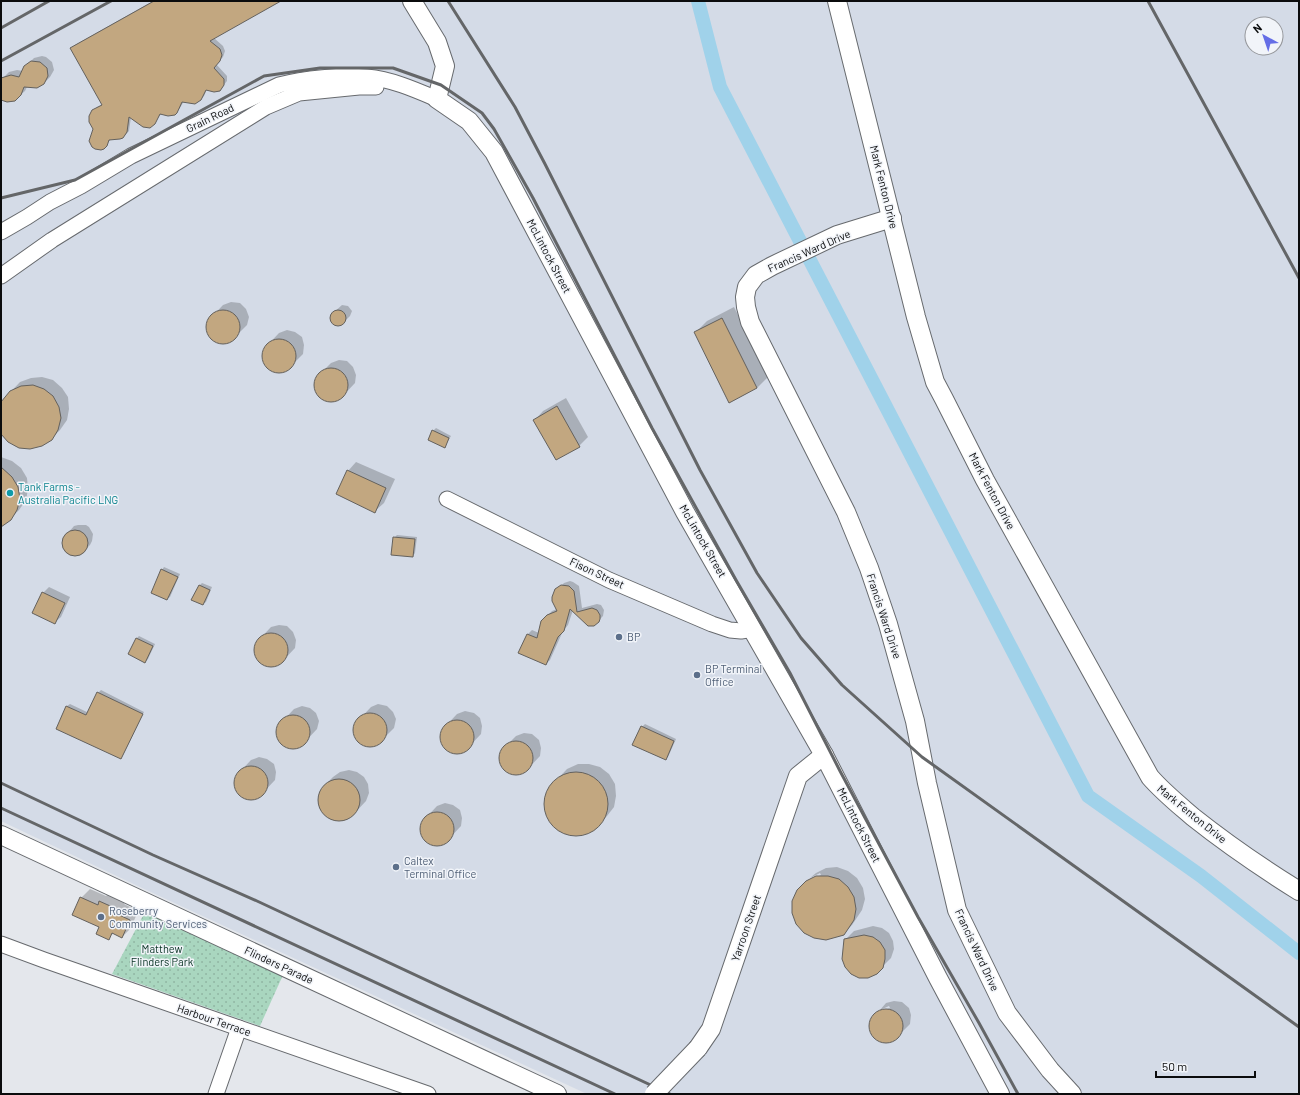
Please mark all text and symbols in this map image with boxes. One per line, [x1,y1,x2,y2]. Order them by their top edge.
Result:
north arrow [1244,16,1284,56]
text: N [1250,21,1264,35]
street label: Grain Road [184,100,236,135]
street label: Mark Fenton Drive [868,144,901,230]
street label: McLintock Street [524,217,574,295]
street label: Francis Ward Drive [765,226,852,275]
street label: Mark Fenton Drive [967,450,1018,532]
place label: Tank Farms - Australia Pacific LNG [18,480,118,506]
marker: Tank Farms - Australia Pacific LNG [5,488,15,498]
street label: McLintock Street [677,502,730,579]
street label: Fison Street [568,554,626,591]
street label: Francis Ward Drive [865,572,904,660]
place label: BP [627,630,641,643]
marker: BP [614,632,624,642]
place label: BP Terminal Office [705,662,762,688]
marker: BP Terminal Office [692,670,702,680]
street label: Mark Fenton Drive [1155,782,1230,846]
street label: McLintock Street [835,785,884,864]
place label: Caltex Terminal Office [404,854,476,880]
marker: Caltex Terminal Office [391,862,401,872]
street label: Yarroon Street [728,893,763,963]
place label: Roseberry Community Services [109,904,207,930]
street label: Francis Ward Drive [953,907,1002,993]
marker: Roseberry Community Services [96,912,106,922]
park label: Matthew Flinders Park [131,942,194,968]
street label: Flinders Parade [243,943,316,986]
street label: Harbour Terrace [175,1001,253,1038]
scale bar [1156,1053,1255,1079]
text: 50 m [1162,1059,1187,1073]

